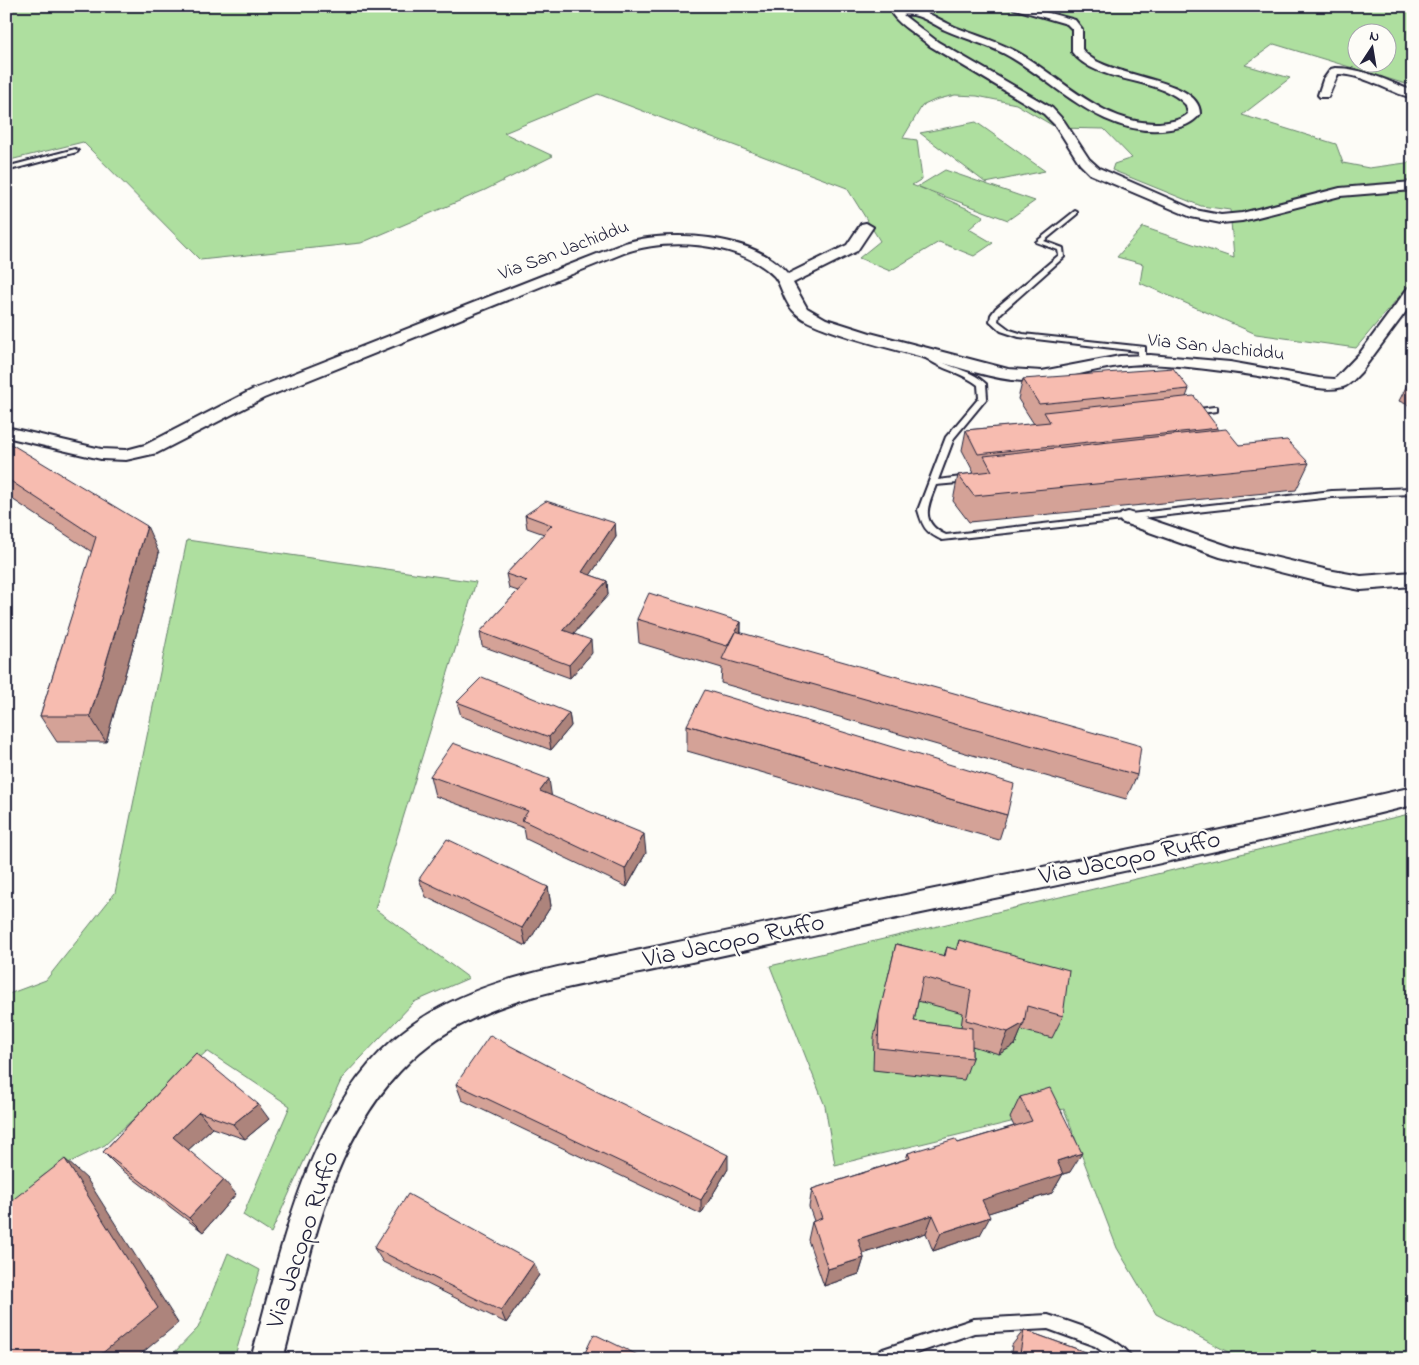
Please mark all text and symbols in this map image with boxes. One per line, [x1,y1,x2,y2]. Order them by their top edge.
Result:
north arrow [1346,22,1396,72]
text: N [1368,25,1381,48]
street label: Via San Jachiddu [494,214,633,289]
street label: Via San Jachiddu [1145,327,1286,369]
street label: Via Jacopo Ruffo [1035,821,1224,897]
street label: Via Jacopo Ruffo [639,904,828,980]
street label: Via Jacopo Ruffo [257,1146,351,1335]

